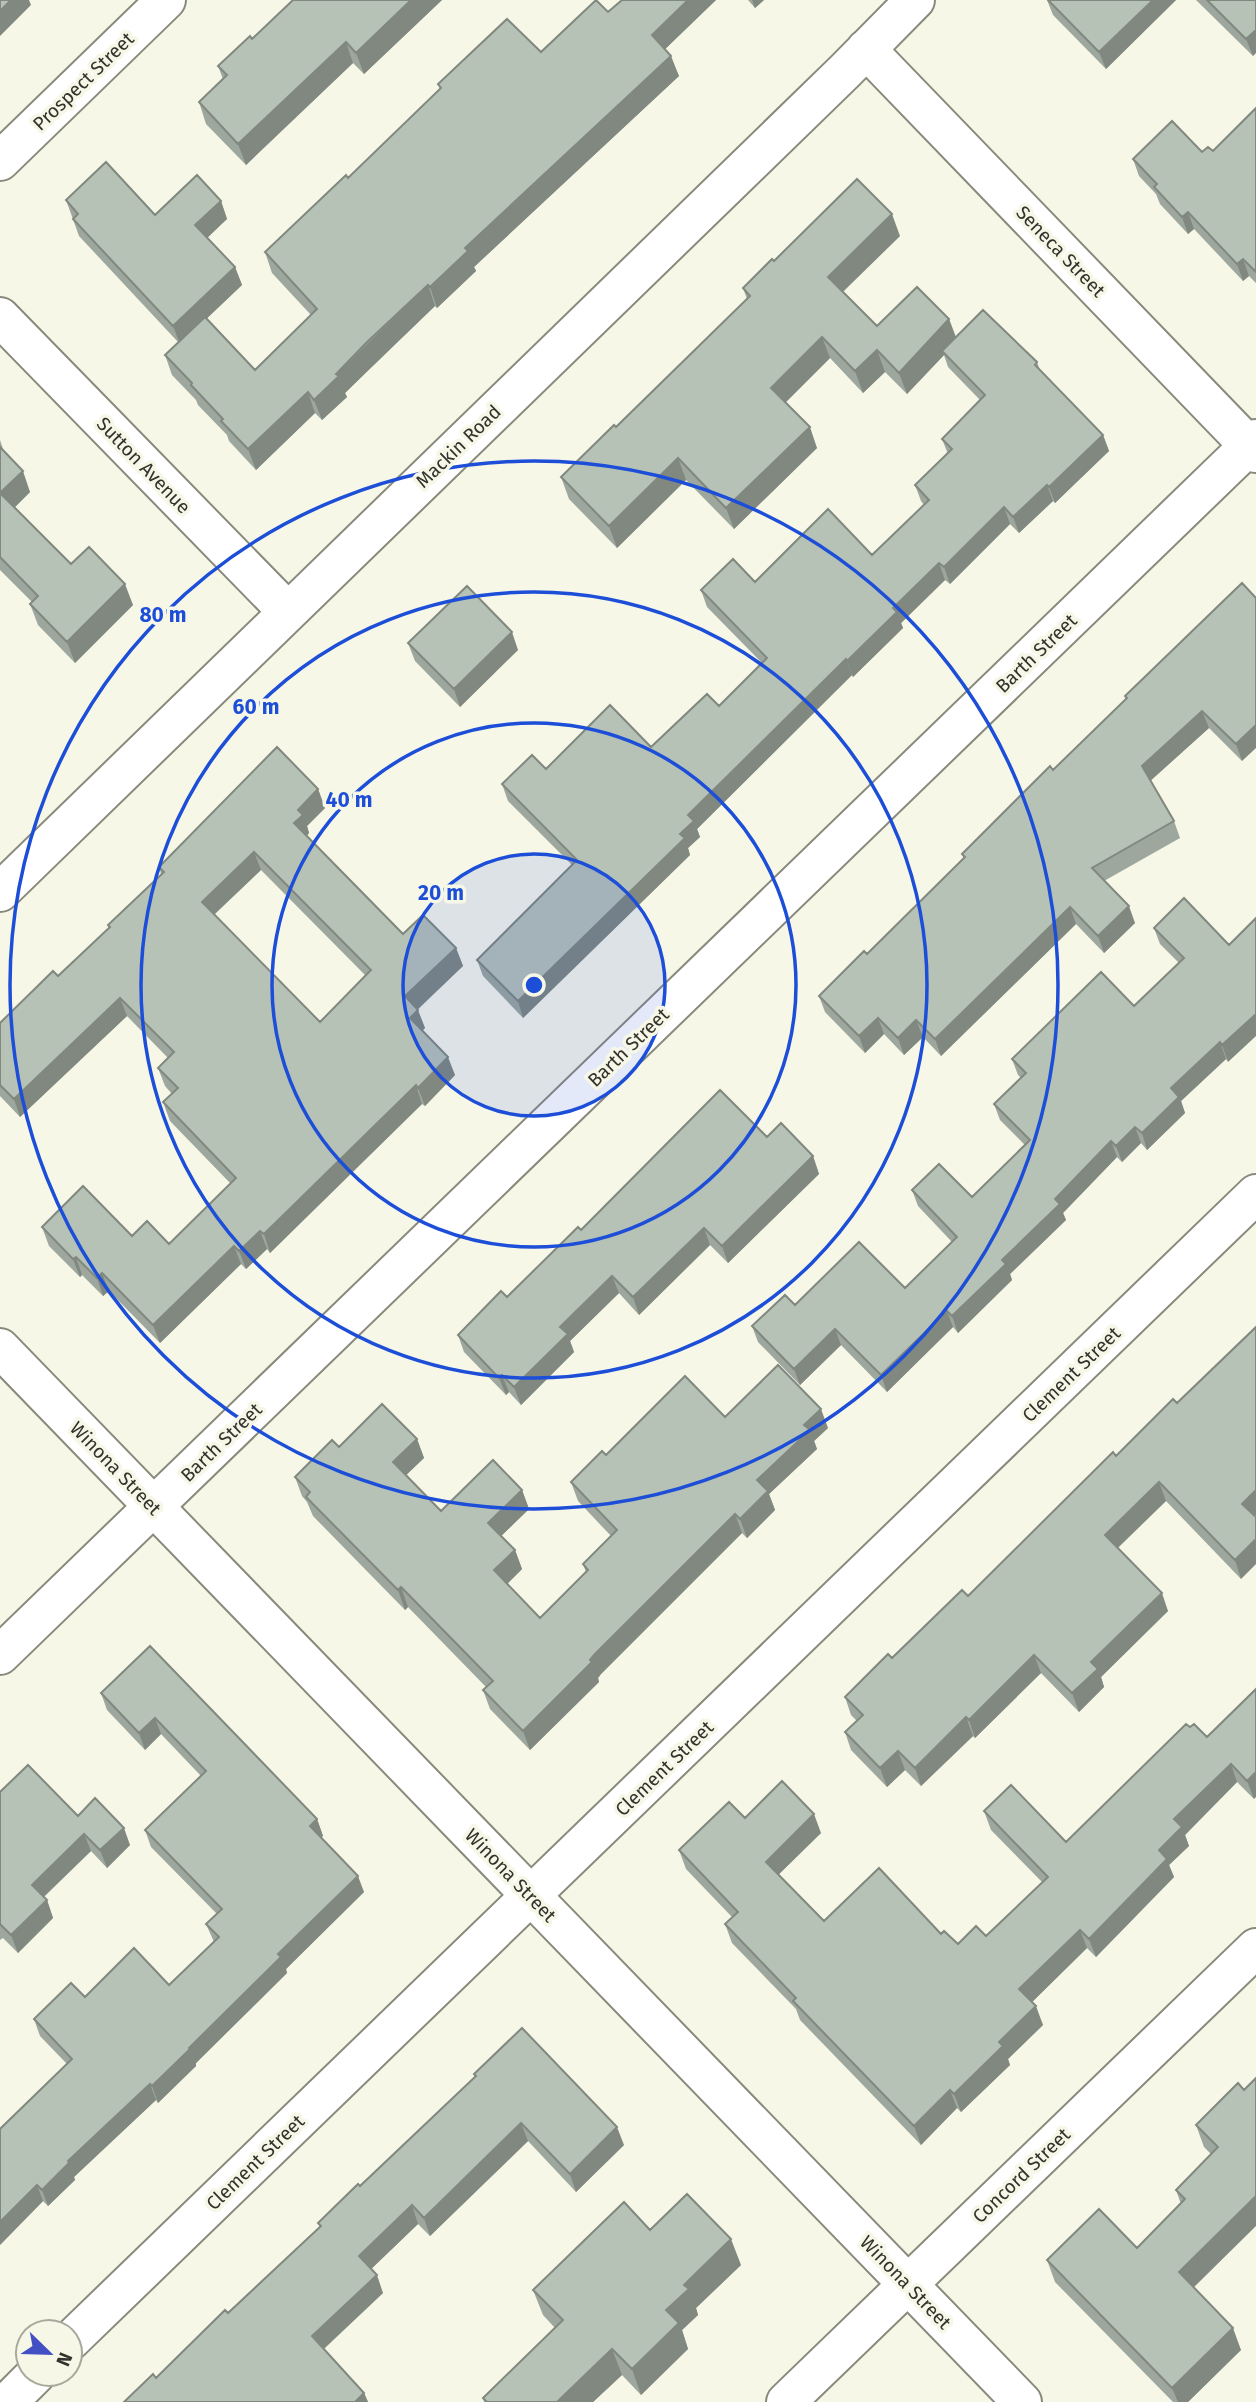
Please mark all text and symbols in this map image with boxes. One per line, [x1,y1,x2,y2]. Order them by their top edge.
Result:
street label: Prospect Street [28,27,139,135]
street label: Seneca Street [1011,201,1110,302]
street label: Mackin Road [411,400,506,493]
street label: Sutton Avenue [92,412,195,518]
text: 80 m [139,602,187,628]
street label: Barth Street [991,609,1082,698]
text: 60 m [233,694,279,720]
text: 40 m [326,787,372,813]
text: 20 m [418,880,464,906]
centre of rings [522,973,546,997]
street label: Barth Street [583,1003,674,1092]
street label: Clement Street [1018,1322,1125,1427]
street label: Barth Street [176,1398,267,1487]
street label: Winona Street [65,1417,166,1520]
street label: Clement Street [611,1716,718,1821]
street label: Winona Street [460,1824,561,1927]
street label: Clement Street [202,2110,309,2215]
street label: Concord Street [968,2123,1075,2228]
street label: Winona Street [855,2231,956,2334]
north arrow [14,2318,84,2388]
text: N [51,2349,77,2370]

